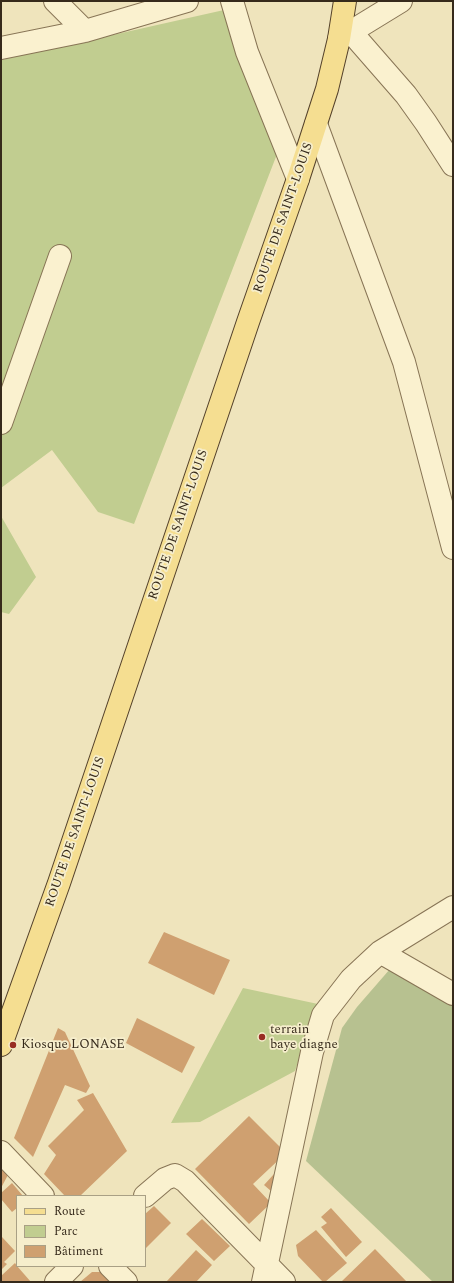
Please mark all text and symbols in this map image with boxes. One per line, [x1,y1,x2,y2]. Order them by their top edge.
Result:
street label: ROUTE DE SAINT-LOUIS [251,141,317,295]
street label: ROUTE DE SAINT-LOUIS [146,448,212,602]
street label: ROUTE DE SAINT-LOUIS [43,755,109,909]
place label: terrain baye diagne [270,1022,338,1053]
marker: terrain baye diagne [257,1032,267,1042]
place label: Kiosque LONASE [21,1037,125,1053]
marker: Kiosque LONASE [8,1040,18,1050]
legend [16,1195,146,1267]
text: Route [54,1202,85,1221]
text: Parc [54,1222,78,1241]
text: Bâtiment [54,1242,103,1261]

